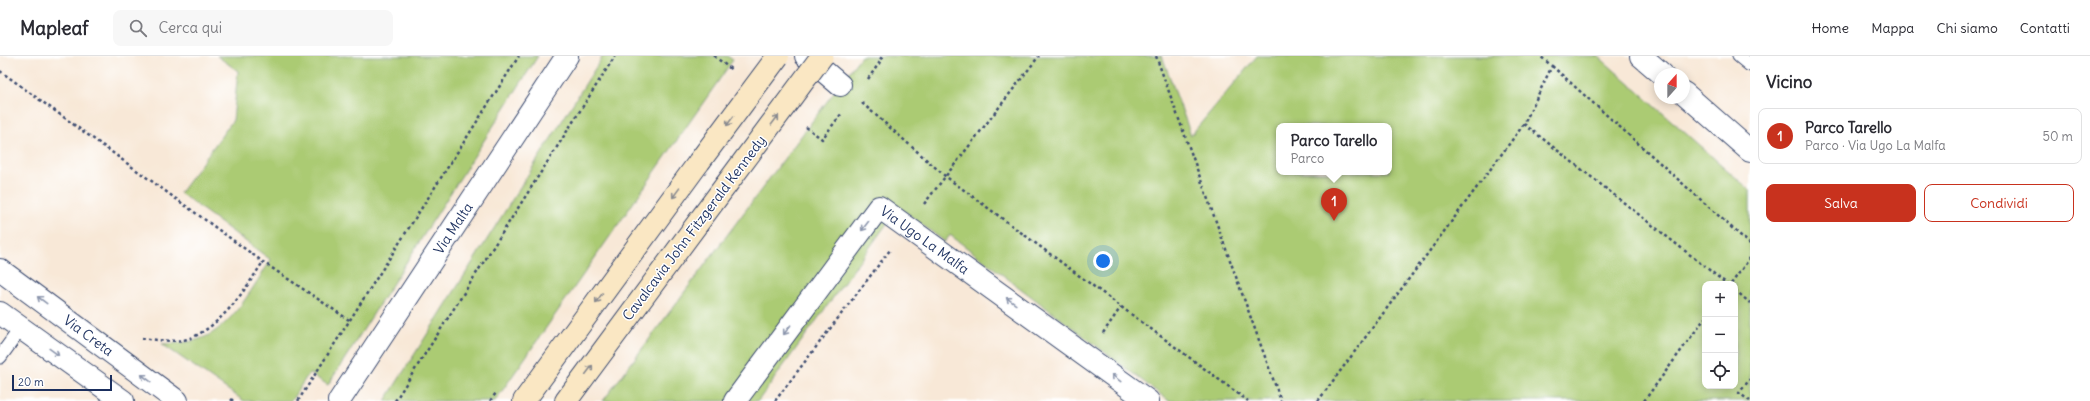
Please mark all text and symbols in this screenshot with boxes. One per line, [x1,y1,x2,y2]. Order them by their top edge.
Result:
search box [113,10,393,46]
text: Mapleaf [20,16,89,40]
icon: search [127,17,149,39]
text: Cerca qui [159,18,222,37]
text: Home [1811,19,1849,37]
text: Mappa [1871,19,1914,37]
text: Chi siamo [1936,19,1998,37]
text: Contatti [2020,19,2070,37]
north arrow [1654,68,1690,104]
text: Vicino [1766,71,1812,93]
one-way arrow [725,115,734,126]
one-way arrow [770,115,779,126]
text: Parco Tarello [1805,118,1892,137]
popup [1276,123,1392,175]
text: 1 [1777,128,1783,145]
text: 50 m [2042,128,2073,145]
text: Parco Tarello [1290,131,1378,150]
street label: Cavalcavia John Fitzgerald Kennedy [618,132,770,324]
text: Parco · Via Ugo La Malfa [1805,137,1946,154]
text: Parco [1290,150,1324,167]
button: Salva [1766,184,1916,222]
button: Condividi [1924,184,2074,222]
one-way arrow [672,187,680,198]
pin: 1 [1321,188,1347,221]
street label: Via Malta [430,199,477,258]
street label: Via Ugo La Malfa [877,202,973,278]
one-way arrow [861,220,869,231]
your location [1093,251,1113,271]
map controls [1702,281,1738,389]
button: + [1702,281,1738,317]
one-way arrow [595,292,604,303]
one-way arrow [36,296,47,304]
one-way arrow [1006,297,1017,306]
street label: Via Creta [60,311,117,360]
button: − [1702,317,1738,353]
one-way arrow [783,324,792,335]
one-way arrow [49,348,60,356]
button: locate [1702,353,1738,389]
one-way arrow [585,364,594,375]
scale bar [12,373,112,392]
one-way arrow [1111,373,1122,382]
one-way arrow [141,374,152,382]
text: 20 m [18,375,44,389]

